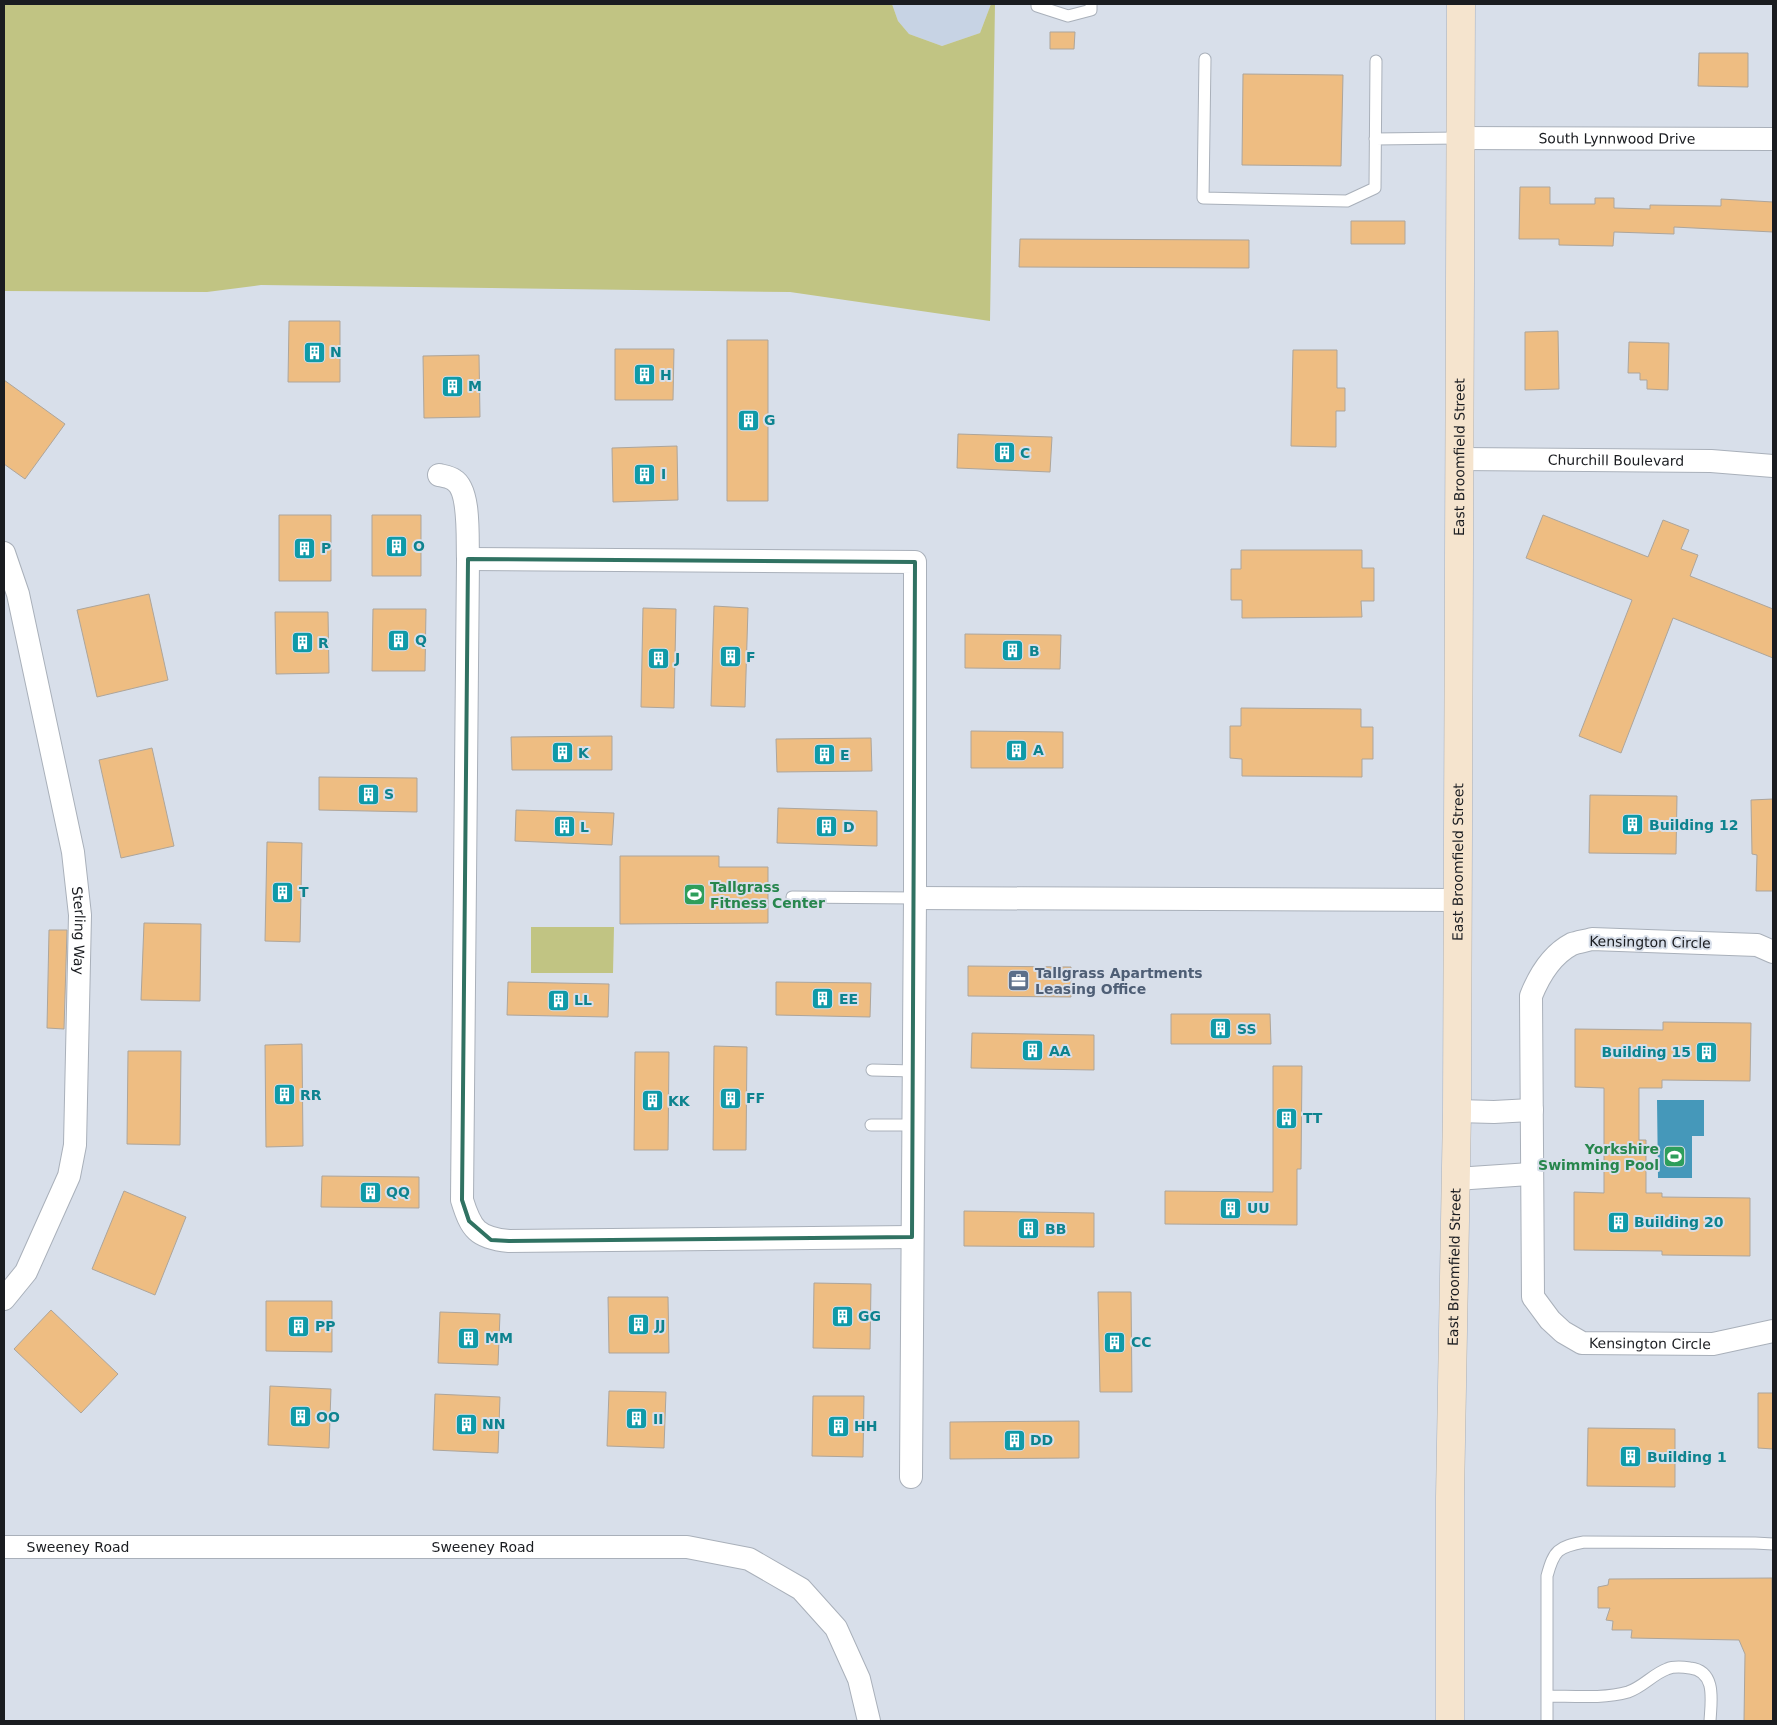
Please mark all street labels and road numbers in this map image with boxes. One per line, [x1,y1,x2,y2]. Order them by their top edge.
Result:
street label: South Lynnwood Drive [1538,130,1696,147]
street label: East Broomfield Street [1451,378,1468,536]
street label: Churchill Boulevard [1548,452,1684,469]
street label: East Broomfield Street [1450,783,1466,941]
street label: Sterling Way [69,885,88,975]
street label: Kensington Circle [1589,933,1711,951]
street label: East Broomfield Street [1445,1187,1464,1346]
street label: Kensington Circle [1589,1335,1711,1352]
street label: Sweeney Road [26,1539,130,1555]
street label: Sweeney Road [431,1539,535,1555]

